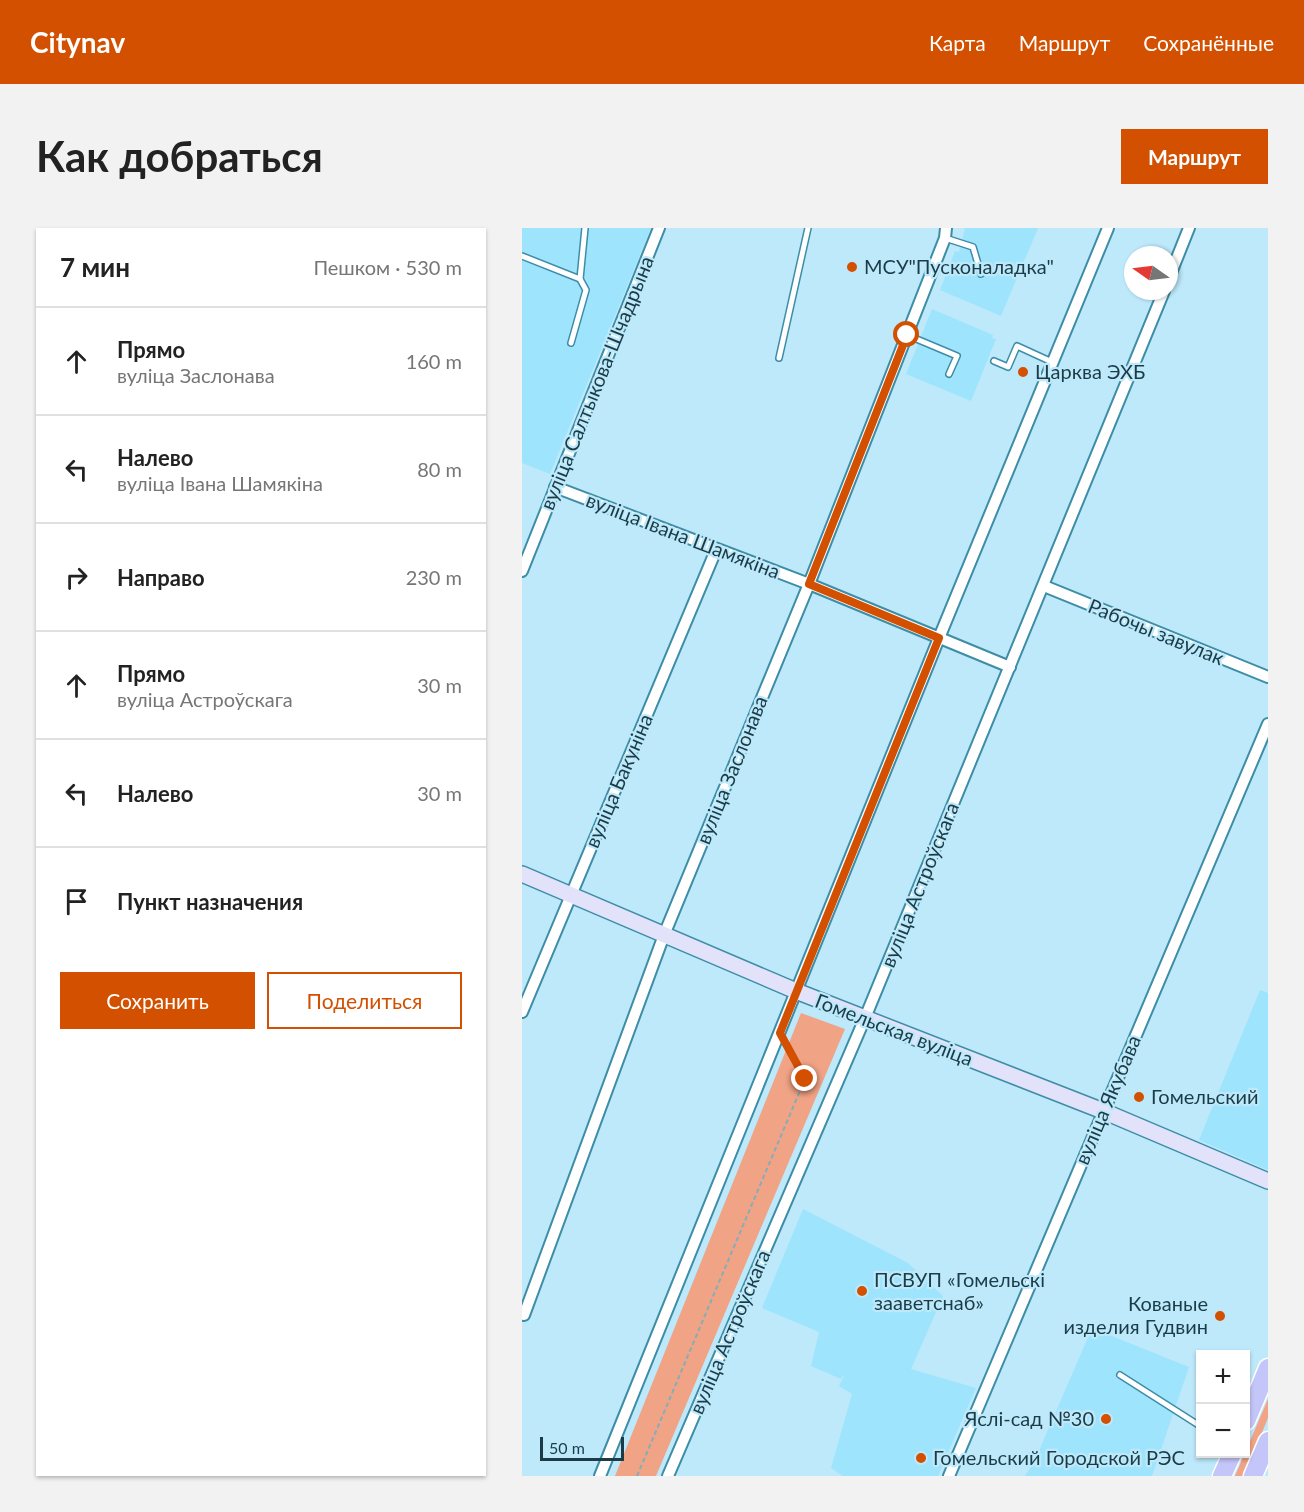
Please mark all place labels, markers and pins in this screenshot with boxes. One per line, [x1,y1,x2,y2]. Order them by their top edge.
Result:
place label: МСУ"Пусконаладка" [864,254,1054,278]
marker: МСУ"Пусконаладка" [845,260,859,274]
place label: Царква ЭХБ [1035,359,1145,383]
marker: Царква ЭХБ [1016,365,1030,379]
place label: Гомельский [1151,1084,1259,1108]
marker: Гомельский [1132,1090,1146,1104]
place label: ПСВУП «Гомельскі зааветснаб» [874,1267,1045,1314]
marker: ПСВУП «Гомельскі зааветснаб» [855,1284,869,1298]
place label: Кованые изделия Гудвин [1063,1291,1208,1338]
marker: Кованые изделия Гудвин [1213,1309,1227,1323]
place label: Яслі-сад №30 [963,1406,1094,1430]
marker: Яслі-сад №30 [1099,1412,1113,1426]
place label: Гомельский Городской РЭС [933,1445,1185,1469]
marker: Гомельский Городской РЭС [914,1451,928,1465]

